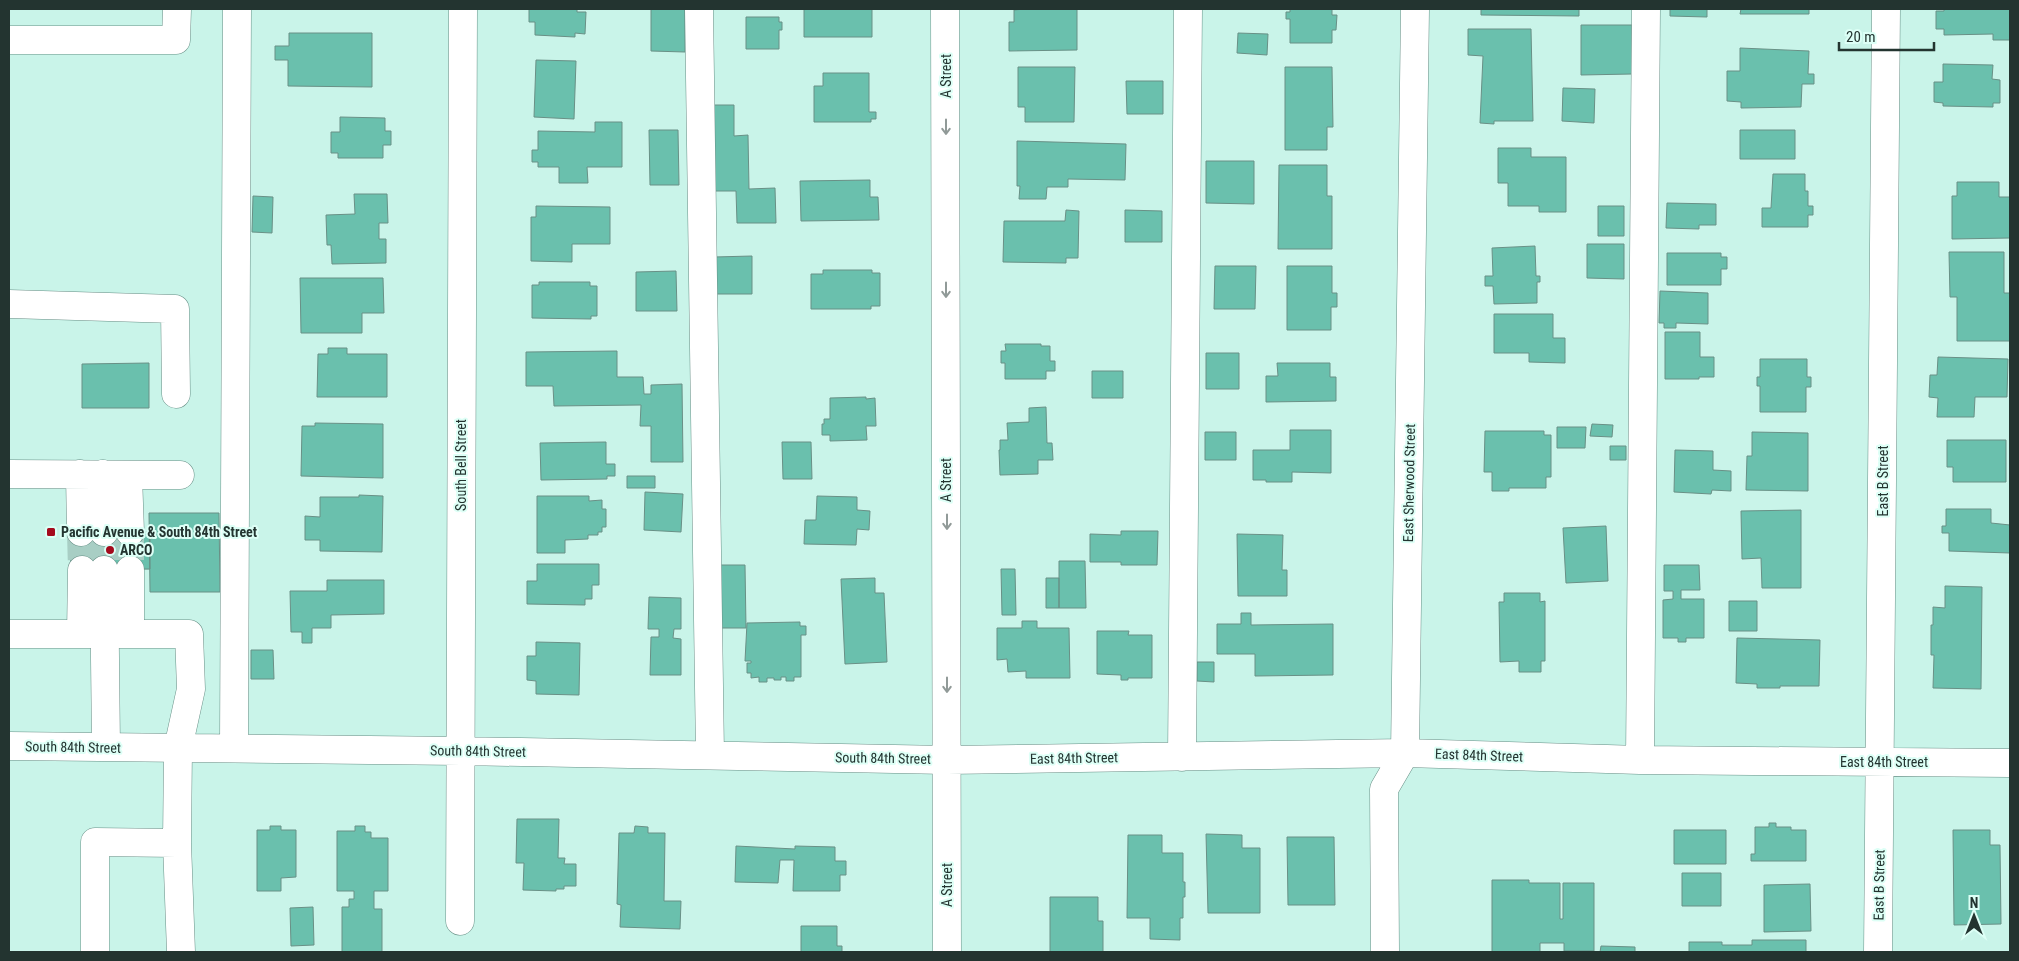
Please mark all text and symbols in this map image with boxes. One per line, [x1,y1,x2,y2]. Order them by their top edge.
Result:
scale bar [1839,20,1934,52]
text: 20 m [1846,28,1876,46]
street label: A Street [938,54,954,98]
one-way arrow [941,119,951,135]
one-way arrow [941,282,951,298]
street label: South Bell Street [453,419,469,511]
street label: East Sherwood Street [1400,424,1418,542]
street label: East B Street [1875,445,1891,517]
street label: A Street [938,458,954,502]
one-way arrow [942,514,952,530]
place label: Pacific Avenue & South 84th Street [61,524,257,540]
marker: Pacific Avenue & South 84th Street [45,526,57,538]
place label: ARCO [120,542,153,558]
marker: ARCO [104,544,116,556]
one-way arrow [942,676,952,693]
street label: South 84th Street [25,738,121,756]
street label: South 84th Street [430,742,526,760]
street label: East 84th Street [1435,745,1523,765]
street label: South 84th Street [835,749,931,767]
street label: East 84th Street [1030,749,1118,767]
street label: East 84th Street [1840,754,1928,770]
street label: East B Street [1870,849,1888,921]
street label: A Street [939,863,955,907]
north arrow [1949,891,1999,941]
text: N [1970,895,1978,911]

